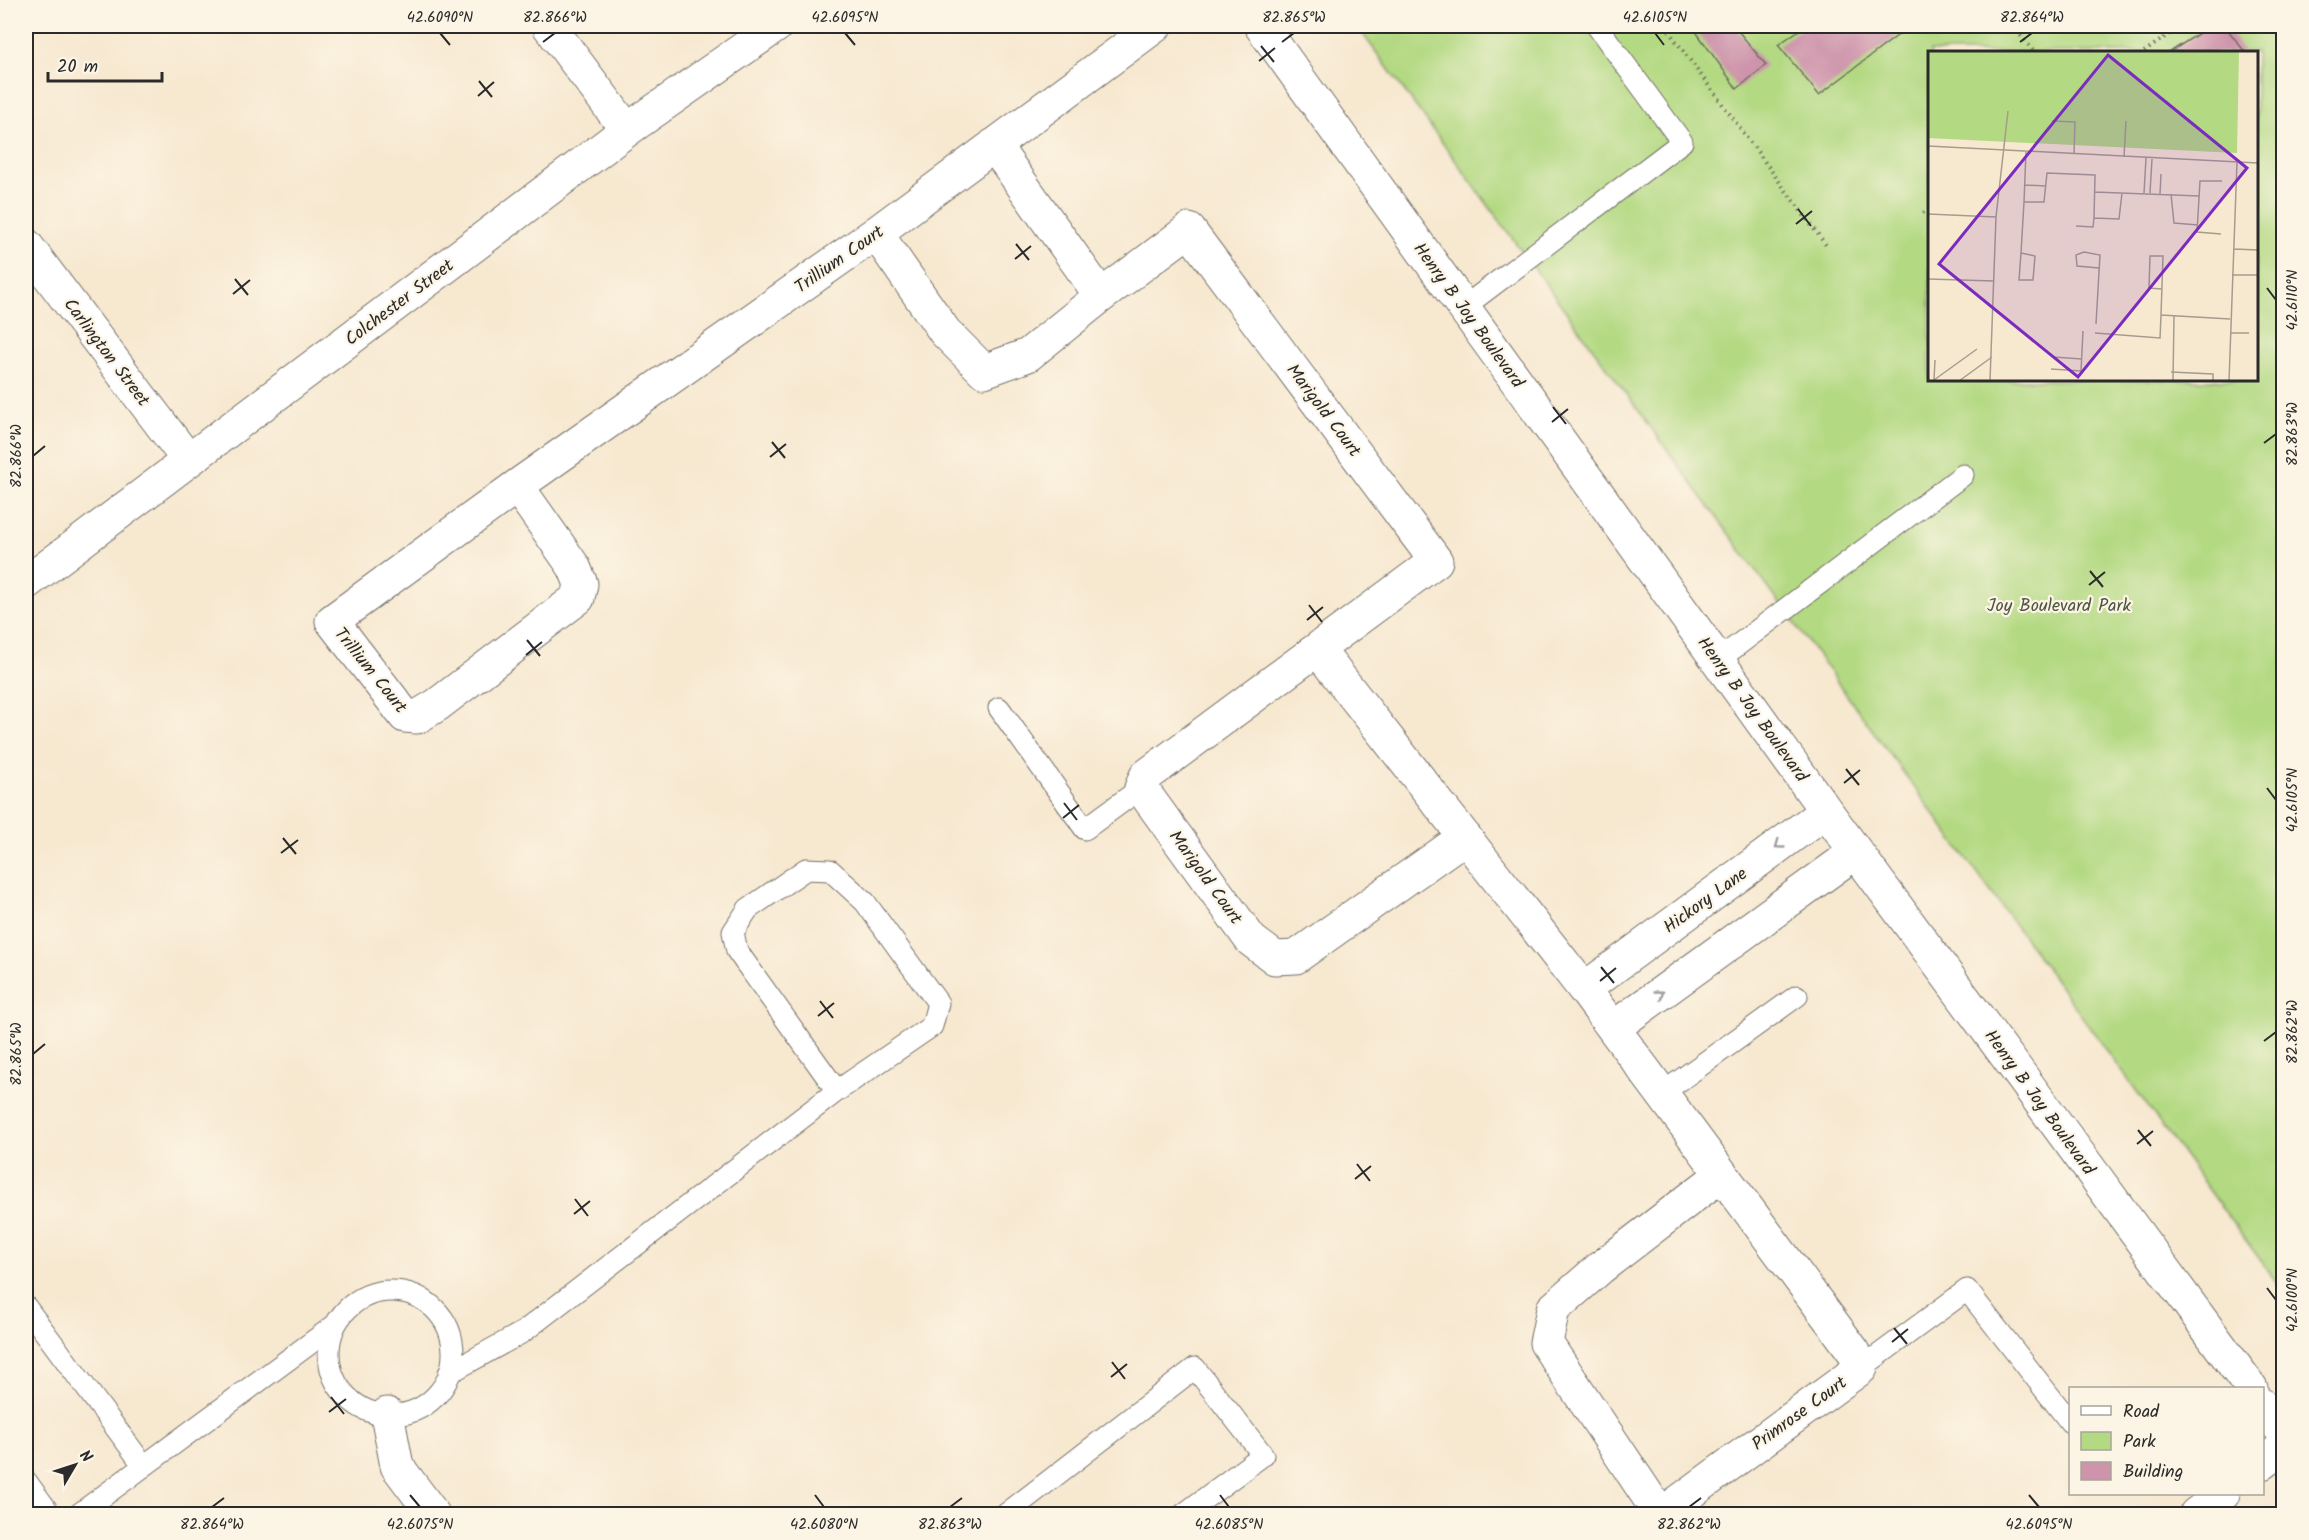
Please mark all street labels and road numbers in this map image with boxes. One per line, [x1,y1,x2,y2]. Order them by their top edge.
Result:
street label: Trillium Court [789,218,891,302]
street label: Henry B Joy Boulevard [1405,237,1531,396]
street label: Colchester Street [339,252,462,354]
street label: Carlington Street [55,292,157,414]
street label: Marigold Court [1278,358,1368,465]
street label: Trillium Court [326,622,414,721]
street label: Henry B Joy Boulevard [1689,631,1815,790]
street label: Marigold Court [1161,825,1250,932]
street label: Hickory Lane [1657,861,1754,942]
street label: Henry B Joy Boulevard [1976,1024,2102,1183]
street label: Primrose Court [1746,1369,1855,1459]

